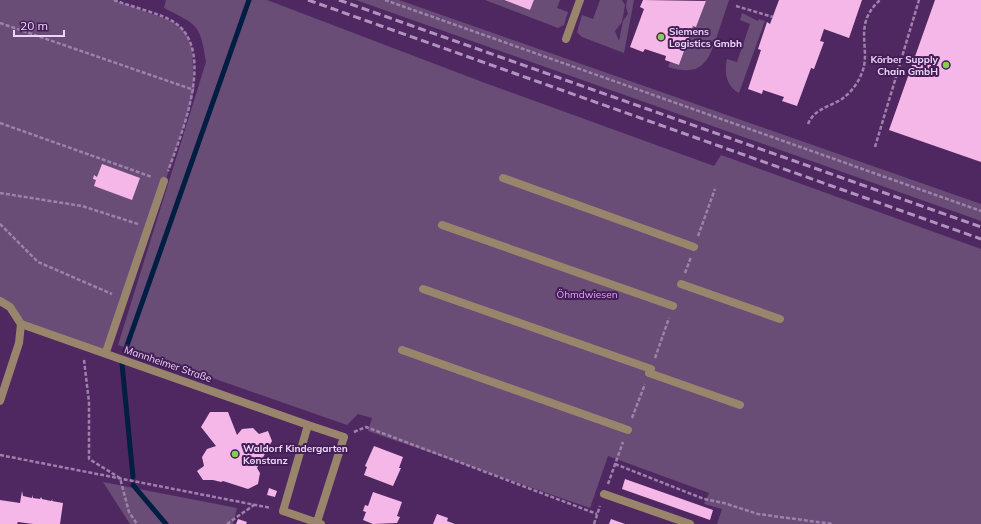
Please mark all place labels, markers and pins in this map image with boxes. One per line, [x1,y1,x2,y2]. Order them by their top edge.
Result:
place label: Siemens Logistics Gmbh [669,25,742,50]
marker: Siemens Logistics Gmbh [656,32,666,42]
place label: Körber Supply Chain GmbH [870,53,939,78]
marker: Körber Supply Chain GmbH [941,60,951,70]
place label: Waldorf Kindergarten Konstanz [243,442,348,467]
marker: Waldorf Kindergarten Konstanz [230,449,240,459]

